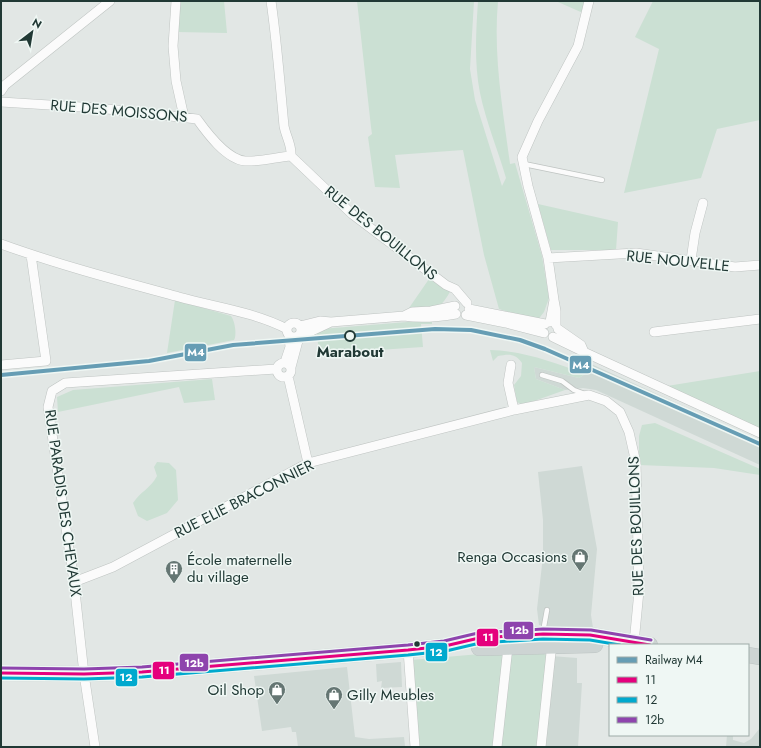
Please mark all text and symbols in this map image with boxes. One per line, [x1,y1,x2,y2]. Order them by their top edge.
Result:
north arrow [12,12,52,52]
text: N [29,14,45,33]
street label: RUE DES MOISSONS [50,94,188,128]
street label: RUE DES BOUILLONS [320,180,442,286]
street label: RUE NOUVELLE [625,245,731,277]
marker: Marabout [344,330,356,342]
place label: Marabout [316,341,384,363]
line badge: M4 [184,343,207,362]
text: M4 [187,344,205,360]
line badge: M4 [569,355,592,374]
text: M4 [572,357,590,373]
street label: RUE PARADIS DES CHEVAUX [39,408,87,599]
street label: RUE ELIE BRACONNIER [170,454,318,544]
street label: RUE DES BOUILLONS [623,456,649,596]
place label: Renga Occasions [457,546,567,568]
shop icon: Renga Occasions [570,547,590,572]
place label: École maternelle du village [187,549,292,588]
building icon: École maternelle du village [164,559,184,584]
line badge: 12b [503,621,534,640]
text: 12b [509,622,529,638]
line badge: 11 [476,628,499,647]
text: 11 [482,629,494,645]
unlabelled marker [412,639,422,649]
line badge: 12 [425,642,448,662]
text: 12 [430,644,442,660]
legend [609,644,749,736]
text: Railway M4 [645,651,703,669]
line badge: 12b [179,653,209,672]
text: 12b [184,655,204,671]
line badge: 11 [152,661,175,680]
text: 11 [158,662,170,678]
line badge: 12 [115,668,138,687]
text: 12 [120,669,132,685]
text: 11 [645,671,656,689]
place label: Oil Shop [207,679,264,701]
shop icon: Oil Shop [267,680,287,705]
place label: Gilly Meubles [347,684,434,706]
shop icon: Gilly Meubles [324,685,344,710]
text: 12 [645,691,657,709]
text: 12b [645,711,664,729]

